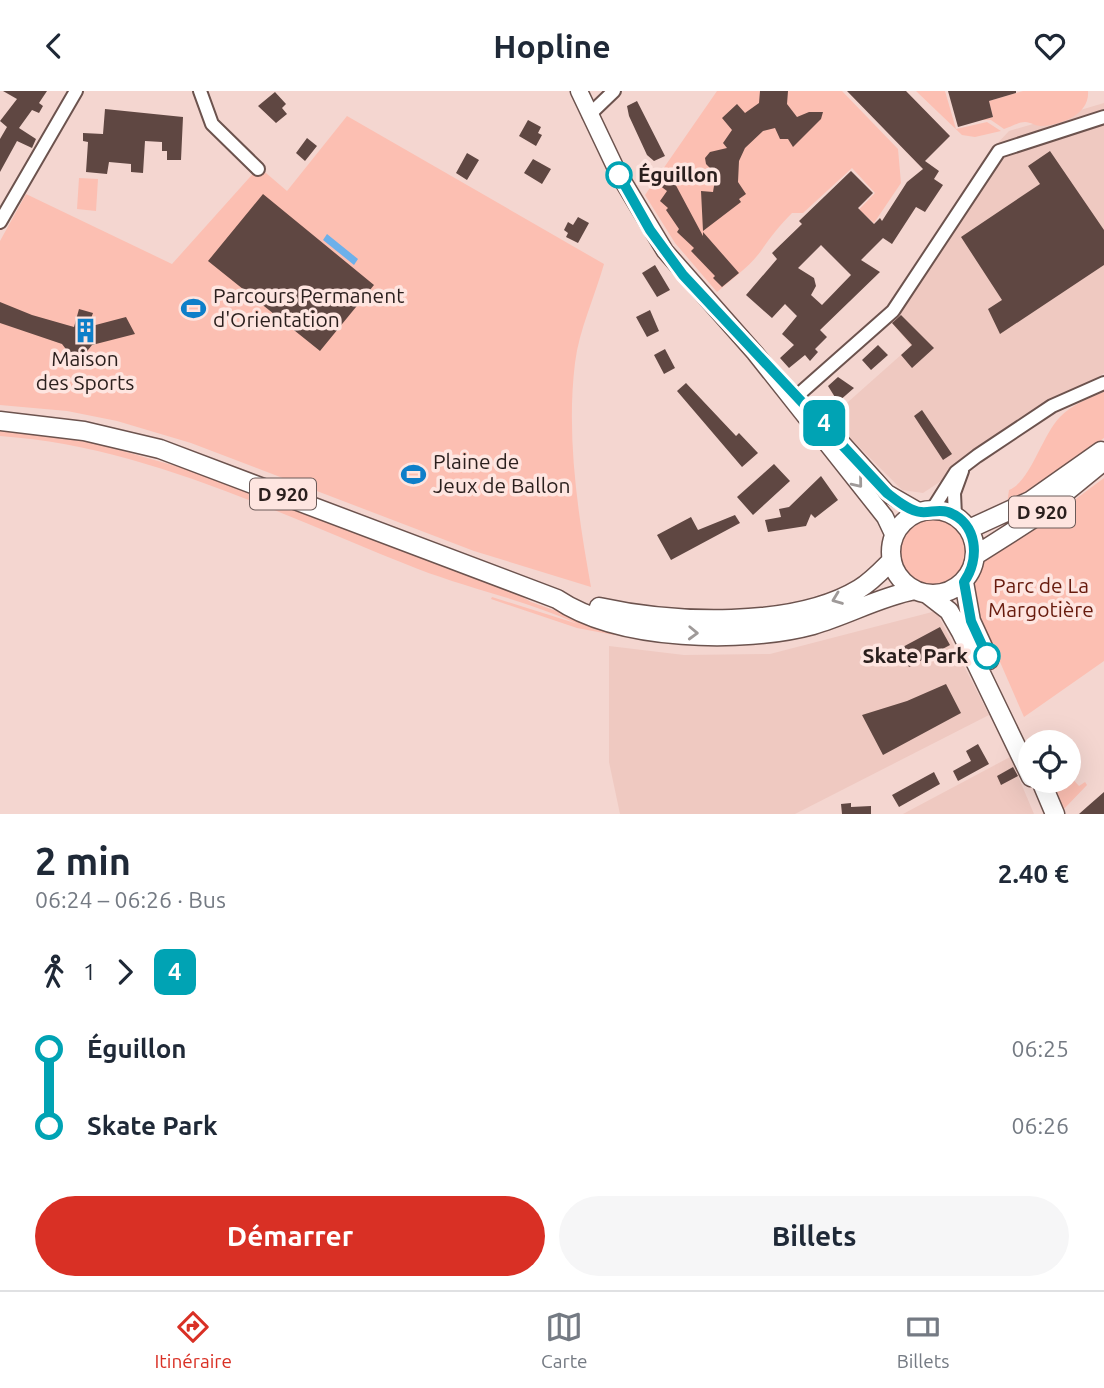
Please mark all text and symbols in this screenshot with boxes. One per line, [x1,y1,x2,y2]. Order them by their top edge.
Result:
icon: back [35,27,73,65]
icon: heart [1031,27,1069,65]
text: Hopline [493,28,611,64]
marker: Éguillon [606,162,632,188]
place label: Éguillon [638,162,718,186]
place label: Parcours Permanent d'Orientation [213,283,404,331]
sports icon: Parcours Permanent d'Orientation [179,294,207,322]
building icon: Maison des Sports [71,316,99,344]
place label: Maison des Sports [36,346,134,394]
line badge: 4 [801,400,847,446]
text: 4 [817,409,831,436]
place label: Plaine de Jeux de Ballon [433,449,570,497]
sports icon: Plaine de Jeux de Ballon [399,460,427,488]
one-way arrow [850,476,863,488]
road number: D 920 [250,479,316,509]
road number: D 920 [1009,497,1075,527]
park label: Parc de La Margotière [988,573,1094,621]
one-way arrow [831,590,843,604]
one-way arrow [688,626,699,641]
place label: Skate Park [863,643,968,667]
marker: Skate Park [974,643,1000,669]
map controls [1018,730,1081,793]
button: locate [1018,730,1081,793]
text: 2 min [35,840,131,882]
text: 2.40 € [998,859,1069,888]
text: 06:24 – 06:26 · Bus [35,887,226,912]
icon: walk [35,953,73,991]
icon: forward [106,953,144,991]
text: 4 [168,958,182,985]
text: 1 [83,959,96,984]
text: Éguillon [87,1034,187,1063]
text: 06:25 [1011,1036,1069,1061]
text: Skate Park [87,1111,218,1140]
text: 06:26 [1011,1113,1069,1138]
button: Démarrer [35,1196,545,1276]
button: Billets [559,1196,1069,1276]
tab: Itinéraire [155,1308,232,1372]
tab: Carte [541,1308,588,1372]
tab: Billets [897,1308,949,1372]

